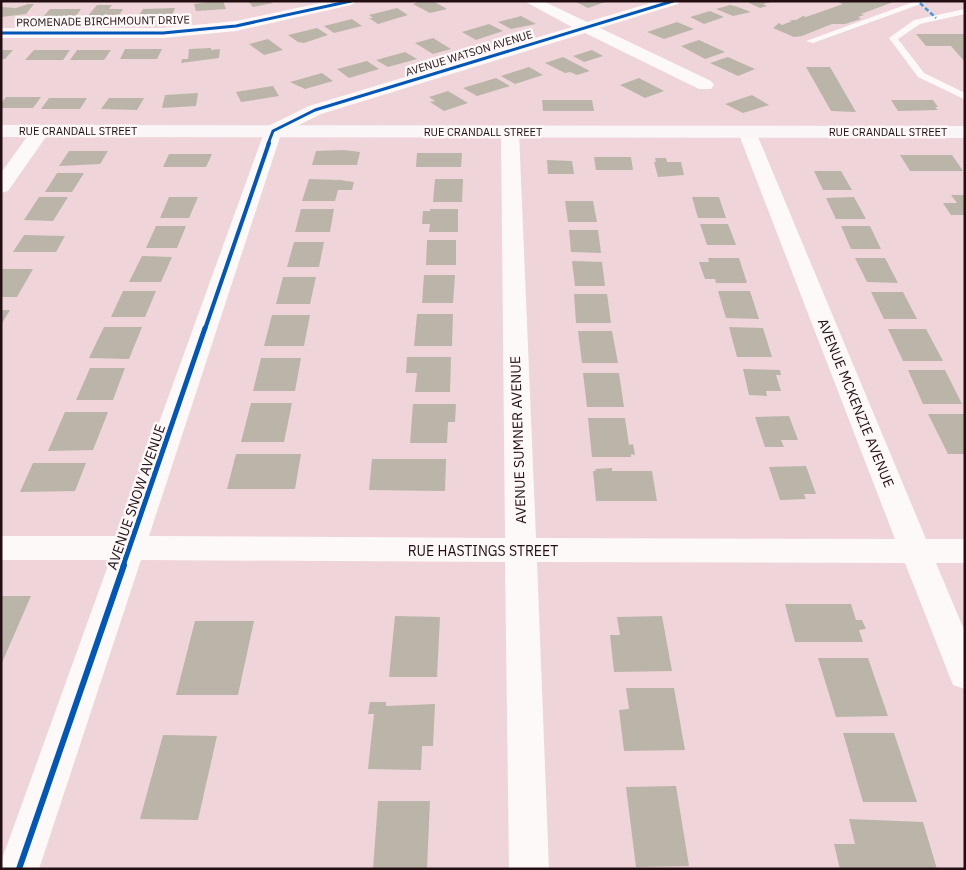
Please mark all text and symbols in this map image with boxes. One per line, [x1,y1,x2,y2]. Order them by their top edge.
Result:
street label: PROMENADE BIRCHMOUNT DRIVE [16,12,190,30]
street label: AVENUE WATSON AVENUE [404,27,534,79]
street label: RUE CRANDALL STREET [19,124,138,138]
street label: RUE CRANDALL STREET [424,125,543,139]
street label: RUE CRANDALL STREET [829,125,948,139]
street label: AVENUE MCKENZIE AVENUE [814,316,898,490]
street label: AVENUE SUMNER AVENUE [506,356,530,524]
street label: AVENUE SNOW AVENUE [103,422,169,572]
street label: RUE HASTINGS STREET [408,542,558,560]

